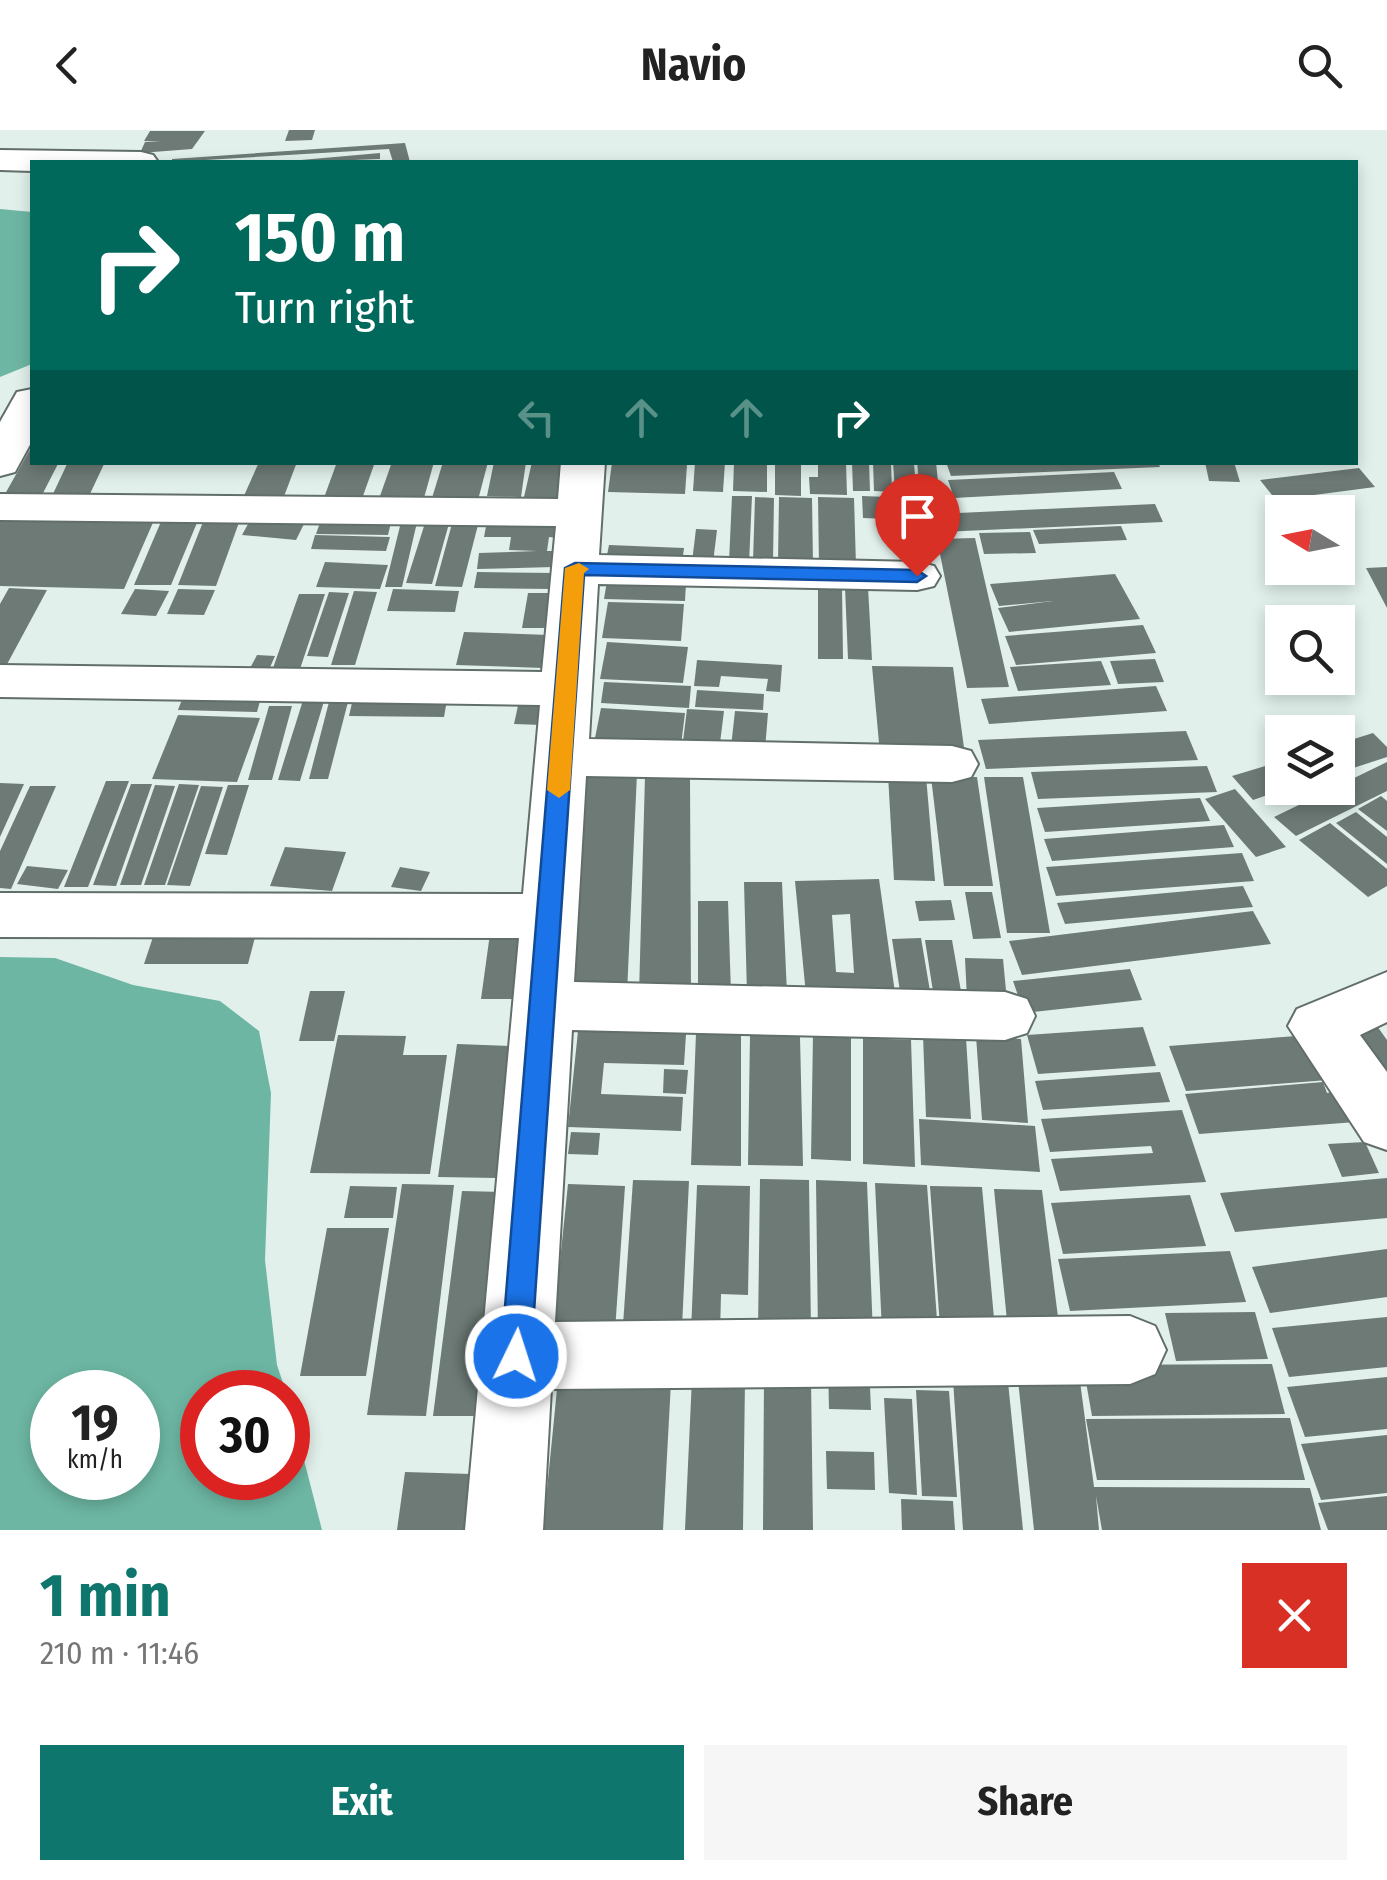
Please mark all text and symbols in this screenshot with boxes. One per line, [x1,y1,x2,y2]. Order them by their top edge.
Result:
icon: back [40,38,95,93]
text: Navio [641,38,746,92]
icon: search [1292,38,1347,93]
text: 150 m [235,196,405,280]
icon: right [70,200,200,330]
text: Turn right [235,281,414,335]
icon: left [509,390,564,445]
icon: ahead [614,390,669,445]
icon: ahead [719,390,774,445]
icon: right [824,390,879,445]
pin [875,474,960,577]
icon: arrive [890,489,945,544]
north arrow [1265,495,1355,585]
map controls [1265,495,1355,805]
button: search [1265,605,1355,695]
button: layers [1265,715,1355,805]
position arrow [464,1304,568,1408]
speed limit sign: 30 [180,1370,310,1500]
text: 19 [71,1393,118,1453]
text: km/h [67,1445,123,1475]
text: 1 min [40,1560,171,1632]
button: close [1242,1563,1347,1668]
text: 210 m · 11:46 [40,1634,199,1672]
button: Exit [40,1745,684,1860]
button: Share [704,1745,1347,1860]

